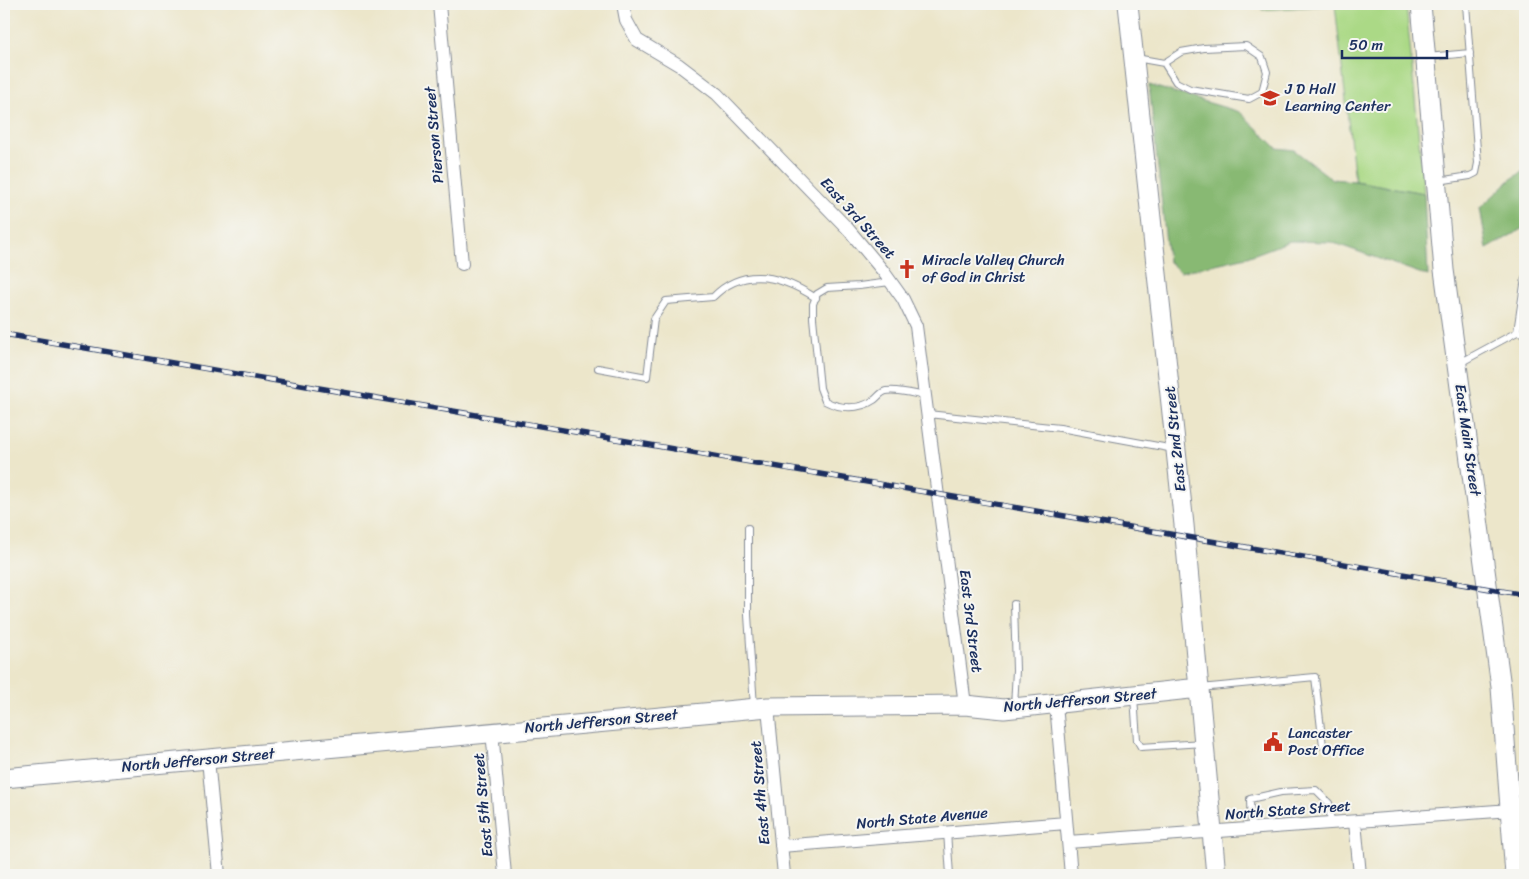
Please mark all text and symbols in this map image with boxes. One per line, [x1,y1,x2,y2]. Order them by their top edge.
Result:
scale bar [1342,28,1446,60]
text: 50 m [1349,32,1384,58]
place label: J D Hall Learning Center [1284,76,1391,119]
street label: Pierson Street [417,85,451,184]
school or university icon: J D Hall Learning Center [1259,87,1281,109]
street label: East 3rd Street [814,171,903,265]
place label: Miracle Valley Church of God in Christ [922,247,1065,290]
church icon: Miracle Valley Church of God in Christ [896,258,918,280]
street label: East Main Street [1447,382,1489,499]
street label: East 2nd Street [1156,385,1193,493]
street label: East 3rd Street [952,568,990,674]
street label: North Jefferson Street [1002,680,1159,720]
street label: North Jefferson Street [523,701,680,741]
place label: Lancaster Post Office [1288,720,1365,763]
public building icon: Lancaster Post Office [1262,731,1284,753]
street label: East 4th Street [742,739,778,846]
street label: North Jefferson Street [120,740,277,780]
street label: East 5th Street [465,751,500,858]
street label: North State Street [1224,793,1352,827]
street label: North State Avenue [855,799,989,837]

